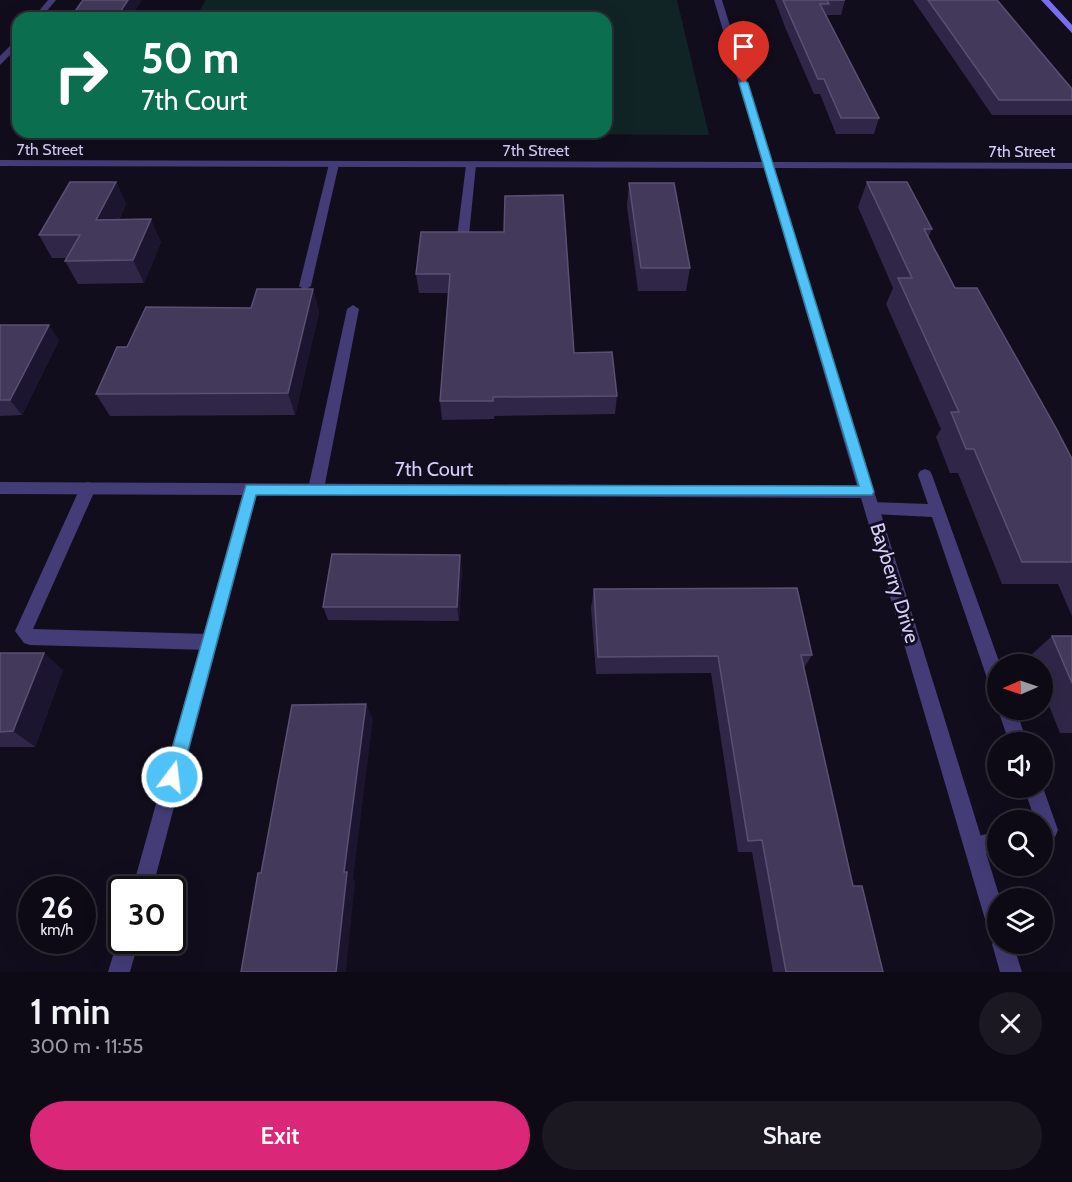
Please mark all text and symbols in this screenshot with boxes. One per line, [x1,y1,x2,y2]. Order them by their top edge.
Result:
pin [718,21,769,83]
icon: arrive [727,30,760,63]
text: 50 m [141,32,239,84]
icon: right [42,36,120,114]
text: 7th Court [141,84,247,117]
street label: 7th Street [17,140,84,159]
street label: 7th Street [503,141,570,160]
street label: 7th Street [989,142,1056,161]
street label: 7th Court [395,457,474,481]
street label: Bayberry Drive [865,520,925,646]
north arrow [987,654,1053,720]
map controls [987,654,1053,954]
button: sound [987,732,1053,798]
position arrow [140,745,204,809]
button: search [987,810,1053,876]
speed limit sign: 30 [108,876,186,954]
button: layers [987,888,1053,954]
text: 26 [41,889,73,926]
text: km/h [41,921,73,939]
text: 1 min [30,989,110,1033]
button: close [979,992,1042,1055]
text: 300 m · 11:55 [30,1034,143,1058]
button: Exit [30,1101,530,1170]
button: Share [542,1101,1042,1170]

